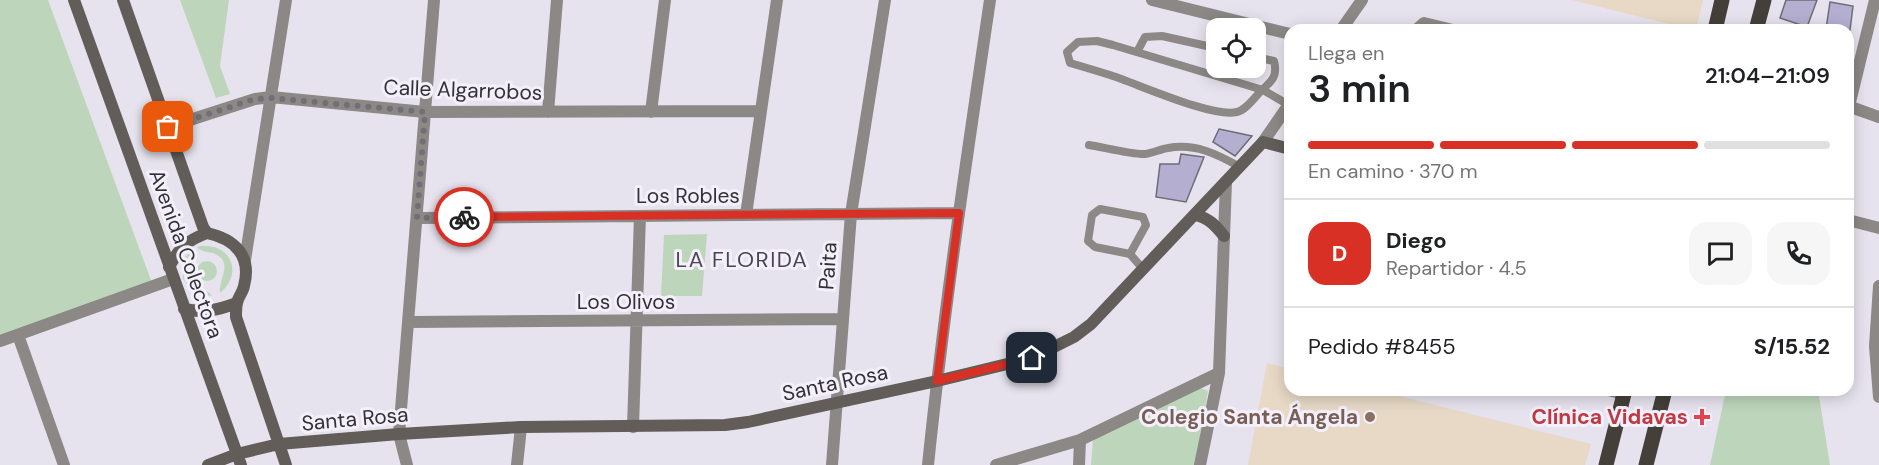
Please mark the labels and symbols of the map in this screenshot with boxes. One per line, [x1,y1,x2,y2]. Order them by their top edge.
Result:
street label: Calle Algarrobos [383,73,543,107]
pin [142,101,193,152]
street label: Avenida Colectora [142,166,230,342]
street label: Los Robles [636,182,740,210]
courier [434,187,494,247]
street label: Paita [812,241,844,291]
district label: LA FLORIDA [676,245,808,274]
street label: Los Olivos [577,288,675,316]
pin [1006,332,1057,383]
street label: Santa Rosa [780,358,890,408]
street label: Santa Rosa [300,400,410,438]
place label: Colegio Santa Ángela [1141,403,1358,431]
place label: Clínica Vidavas [1532,403,1688,431]
marker: Clínica Vidavas [1693,408,1711,426]
marker: Colegio Santa Ángela [1363,410,1377,424]

